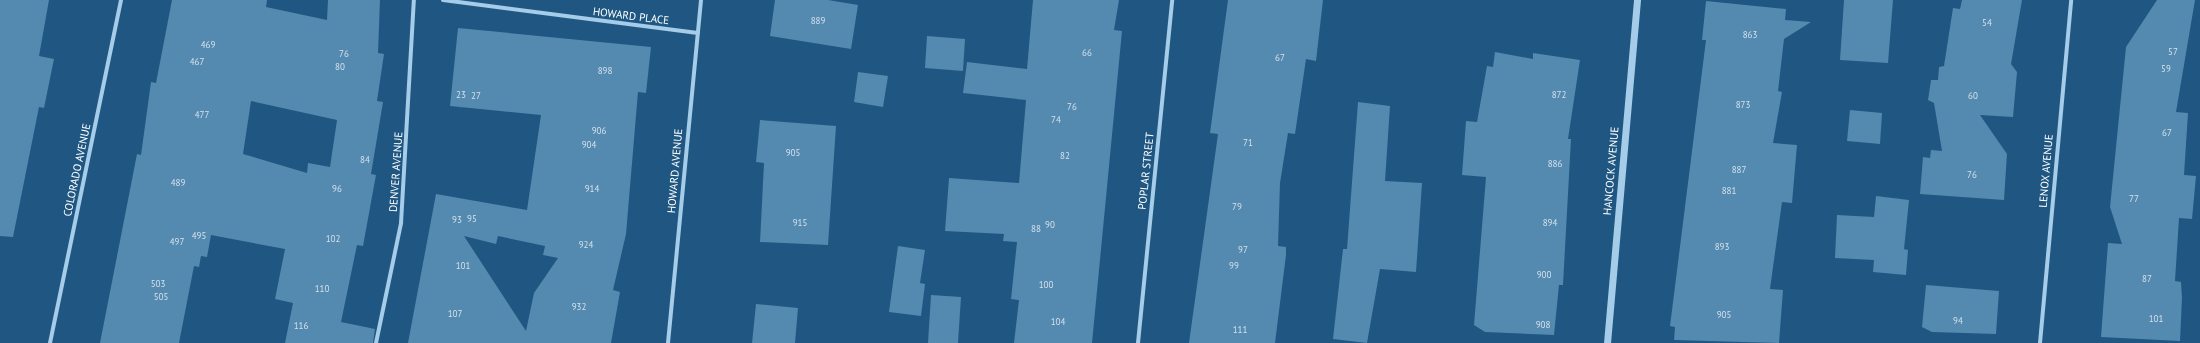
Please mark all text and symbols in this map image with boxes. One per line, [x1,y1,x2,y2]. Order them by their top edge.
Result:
street label: HOWARD PLACE [592,5,670,27]
house number: 889 [811,16,825,26]
house number: 54 [1982,18,1992,28]
house number: 863 [1743,30,1757,40]
house number: 469 [201,40,215,50]
house number: 57 [2168,47,2178,57]
house number: 66 [1082,48,1092,58]
house number: 76 [339,49,349,59]
house number: 67 [1275,53,1285,63]
house number: 467 [190,57,204,67]
house number: 80 [335,62,345,72]
house number: 59 [2161,64,2171,74]
house number: 898 [598,66,612,76]
house number: 23 [456,90,466,100]
house number: 872 [1552,90,1566,100]
house number: 27 [471,91,481,101]
house number: 60 [1968,91,1978,101]
house number: 873 [1736,100,1750,110]
house number: 76 [1067,102,1077,112]
house number: 477 [195,110,209,120]
house number: 74 [1051,115,1061,125]
street label: COLORADO AVENUE [61,122,93,218]
house number: 906 [592,126,606,136]
street label: HANCOCK AVENUE [1601,126,1621,216]
street label: HOWARD AVENUE [665,128,685,214]
house number: 67 [2162,128,2172,138]
street label: DENVER AVENUE [387,131,405,213]
street label: POPLAR STREET [1135,132,1157,210]
street label: LENOX AVENUE [2036,133,2056,209]
house number: 71 [1243,138,1253,148]
house number: 904 [582,140,596,150]
house number: 905 [786,148,800,158]
house number: 82 [1060,151,1070,161]
house number: 84 [360,155,370,165]
house number: 886 [1548,159,1562,169]
house number: 887 [1732,165,1746,175]
house number: 76 [1967,170,1977,180]
house number: 489 [171,178,185,188]
house number: 96 [332,184,342,194]
house number: 914 [585,184,599,194]
house number: 881 [1722,186,1736,196]
house number: 77 [2129,194,2139,204]
house number: 79 [1232,202,1242,212]
house number: 95 [467,214,477,224]
house number: 93 [452,215,462,225]
house number: 915 [793,218,807,228]
house number: 894 [1543,218,1557,228]
house number: 90 [1045,220,1055,230]
house number: 88 [1031,224,1041,234]
house number: 495 [192,231,206,241]
house number: 102 [326,234,340,244]
house number: 497 [170,237,184,247]
house number: 924 [579,240,593,250]
house number: 893 [1715,242,1729,252]
house number: 97 [1238,245,1248,255]
house number: 101 [456,261,470,271]
house number: 99 [1229,261,1239,271]
house number: 900 [1537,270,1551,280]
house number: 87 [2142,274,2152,284]
house number: 503 [151,279,165,289]
house number: 100 [1039,280,1053,290]
house number: 110 [315,284,329,294]
house number: 505 [154,292,168,302]
house number: 932 [572,302,586,312]
house number: 107 [448,309,462,319]
house number: 905 [1717,310,1731,320]
house number: 101 [2149,314,2163,324]
house number: 94 [1953,316,1963,326]
house number: 104 [1051,317,1065,327]
house number: 908 [1536,320,1550,330]
house number: 116 [294,321,308,331]
house number: 111 [1233,325,1247,335]

